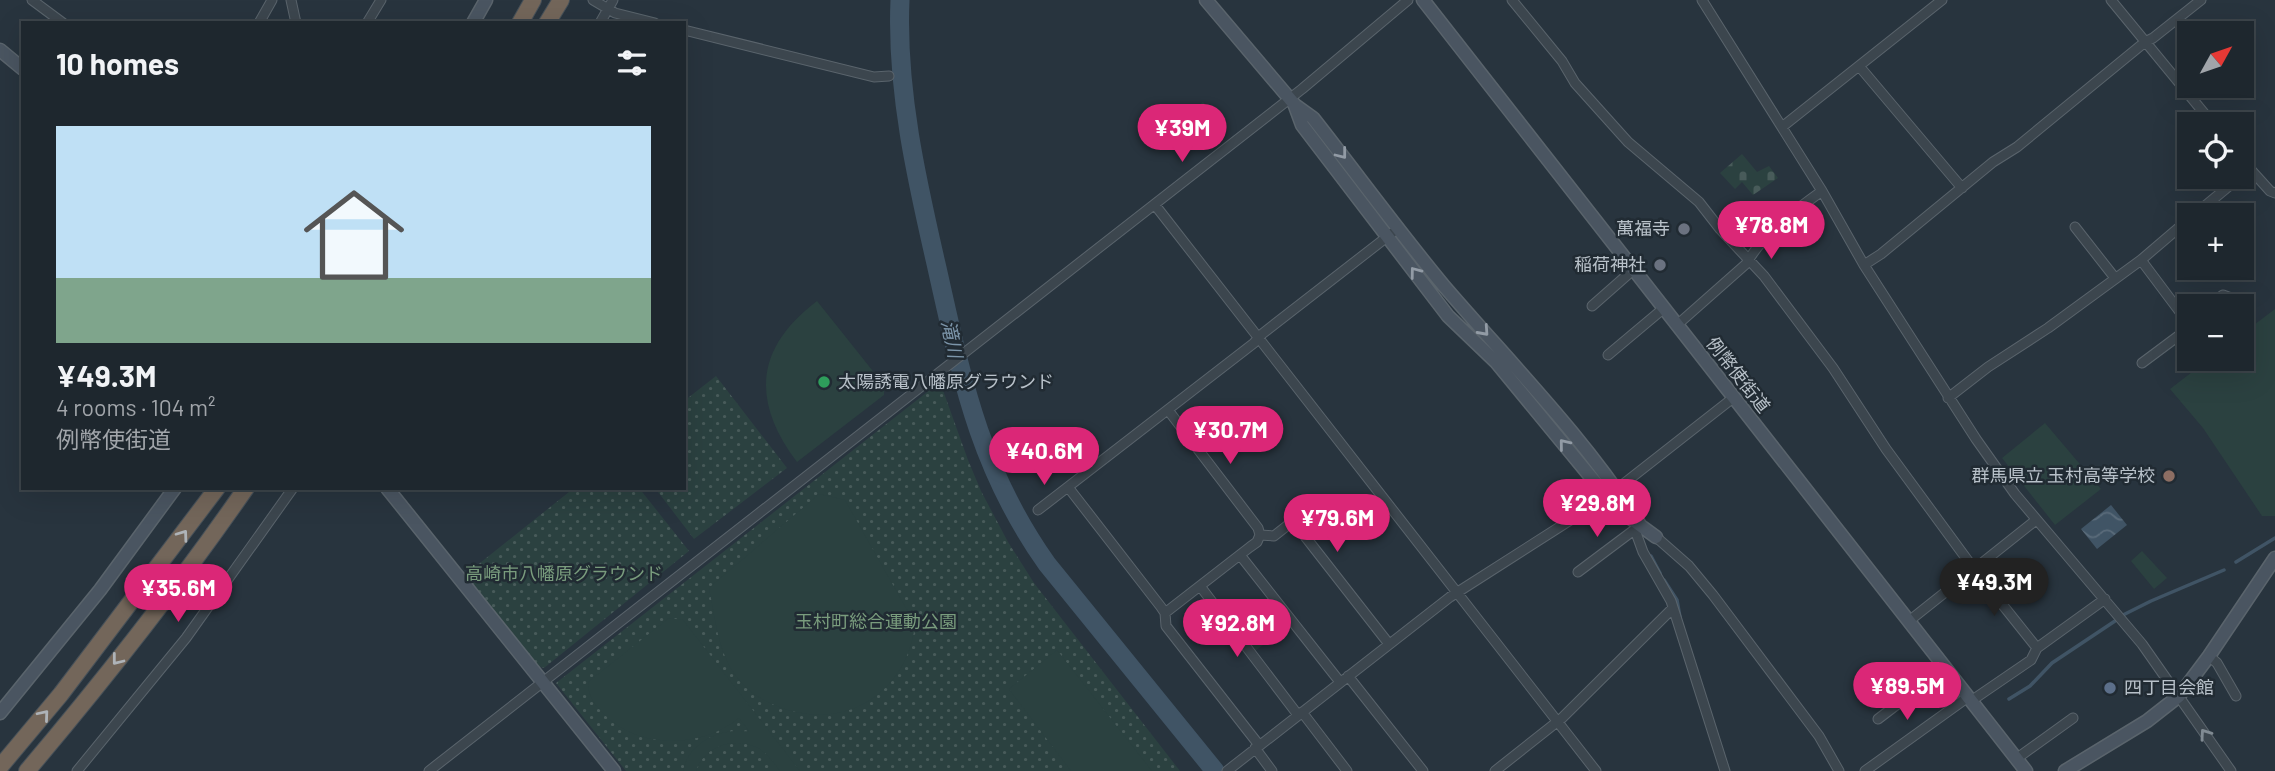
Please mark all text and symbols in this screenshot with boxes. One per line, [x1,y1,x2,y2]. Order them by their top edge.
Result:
north arrow [2177,21,2254,98]
map controls [2177,21,2254,371]
icon: filters [613,44,651,82]
text: 10 homes [56,45,179,81]
pin: ¥39M [1141,104,1223,164]
button: locate [2177,112,2254,189]
text: ¥39M [1154,113,1210,141]
one-way arrow [1333,147,1346,159]
icon: home [291,172,417,298]
pin: ¥78.8M [1714,202,1828,261]
button: + [2177,203,2254,280]
text: ¥78.8M [1734,210,1808,238]
place label: 萬福寺 [1616,217,1670,239]
marker: 萬福寺 [1676,221,1692,237]
place label: 稲荷神社 [1574,253,1646,275]
marker: 稲荷神社 [1652,257,1668,273]
one-way arrow [1410,267,1423,280]
button: − [2177,294,2254,371]
water label: 滝川 [937,318,968,362]
one-way arrow [1476,323,1488,336]
street label: 例幣使街道 [1702,332,1775,417]
text: ¥49.3M [56,357,156,393]
place label: 太陽誘電八幡原グラウンド [838,370,1054,392]
marker: 太陽誘電八幡原グラウンド [816,374,832,390]
text: 4 rooms · 104 m² [56,393,216,421]
pin: ¥30.7M [1173,406,1287,466]
text: ¥30.7M [1192,415,1268,443]
text: 例幣使街道 [56,425,171,453]
pin: ¥40.6M [987,428,1101,487]
text: ¥40.6M [1005,436,1083,464]
one-way arrow [1559,439,1572,451]
place label: 群馬県立 玉村高等学校 [1971,464,2155,486]
marker: 群馬県立 玉村高等学校 [2161,468,2177,484]
pin: ¥29.8M [1540,480,1654,539]
text: ¥29.8M [1559,488,1635,516]
pin: ¥79.6M [1280,494,1394,554]
text: ¥79.6M [1300,503,1374,531]
one-way arrow [175,530,187,543]
pin: ¥49.3M [1937,558,2051,618]
park label: 高崎市八幡原グラウンド [465,562,663,584]
pin: ¥35.6M [121,564,235,624]
text: ¥49.3M [1956,567,2032,595]
text: ¥35.6M [140,573,216,601]
pin: ¥92.8M [1180,600,1294,659]
text: ¥92.8M [1199,608,1275,636]
park label: 玉村町総合運動公園 [795,610,957,632]
one-way arrow [113,653,126,665]
pin: ¥89.5M [1850,662,1964,722]
text: ¥89.5M [1869,671,1945,699]
place label: 四丁目会館 [2124,676,2214,698]
marker: 四丁目会館 [2102,680,2118,696]
one-way arrow [36,710,48,723]
one-way arrow [2201,729,2213,742]

